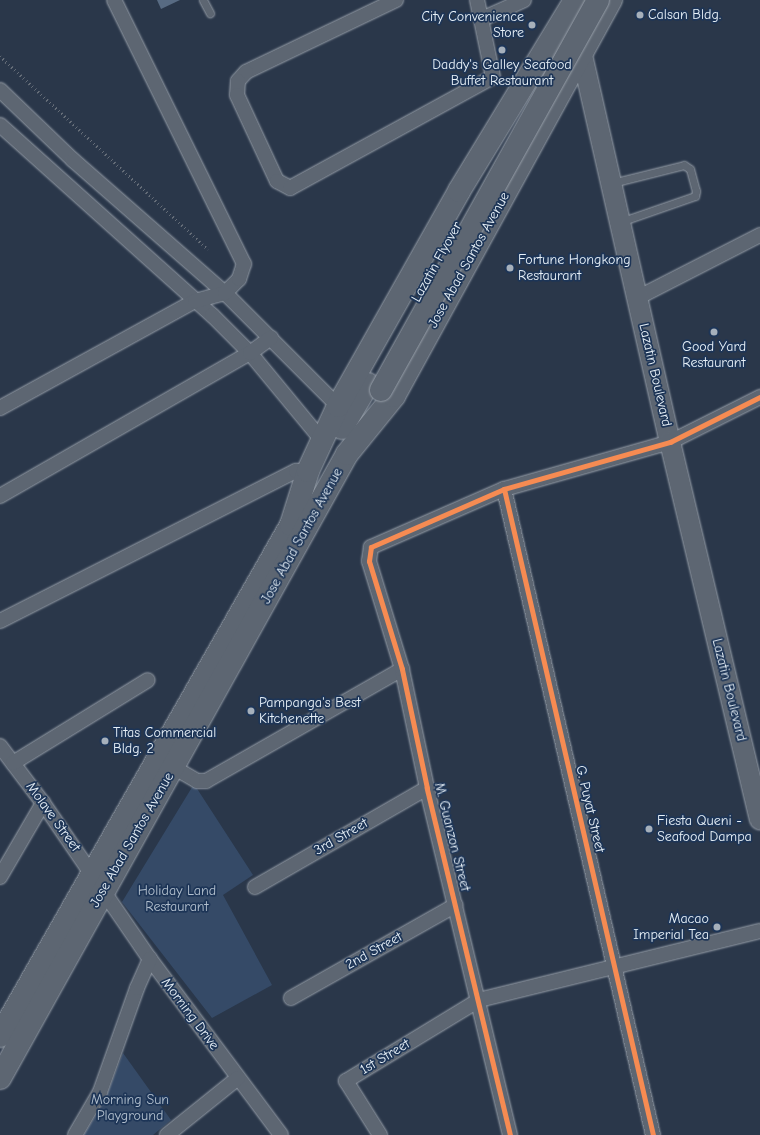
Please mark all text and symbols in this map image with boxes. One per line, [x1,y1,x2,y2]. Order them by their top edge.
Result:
place label: Calsan Bldg. [648,7,721,23]
place label: City Convenience Store [422,9,524,42]
marker: Calsan Bldg. [635,10,645,20]
marker: City Convenience Store [527,20,537,30]
marker: Daddy's Galley Seafood Buffet Restaurant [497,45,507,55]
place label: Daddy's Galley Seafood Buffet Restaurant [432,57,572,90]
street label: Jose Abad Santos Avenue [425,189,513,331]
street label: Lazatin Flyover [408,219,466,305]
place label: Fortune Hongkong Restaurant [518,252,631,284]
marker: Fortune Hongkong Restaurant [505,263,515,273]
street label: Lazatin Boulevard [635,322,675,428]
marker: Good Yard Restaurant [709,327,719,337]
place label: Good Yard Restaurant [682,339,746,372]
street label: Jose Abad Santos Avenue [258,465,346,607]
street label: Lazatin Boulevard [708,637,750,743]
place label: Pampanga's Best Kitchenette [259,695,361,728]
marker: Pampanga's Best Kitchenette [246,706,256,716]
place label: Titas Commercial Bldg. 2 [113,725,216,758]
marker: Titas Commercial Bldg. 2 [100,736,110,746]
street label: G. Puyat Street [572,764,608,854]
street label: Jose Abad Santos Avenue [87,770,177,910]
street label: Molave Street [22,779,84,855]
street label: M. Guanzon Street [430,781,474,893]
place label: Fiesta Queni - Seafood Dampa [657,813,752,846]
street label: 3rd Street [311,815,371,859]
marker: Fiesta Queni - Seafood Dampa [644,824,654,834]
park label: Holiday Land Restaurant [138,883,216,916]
place label: Macao Imperial Tea [633,911,709,944]
marker: Macao Imperial Tea [712,922,722,932]
street label: 2nd Street [343,929,405,973]
street label: Morning Drive [158,975,222,1053]
street label: 1st Street [357,1036,413,1078]
park label: Morning Sun Playground [91,1092,169,1124]

